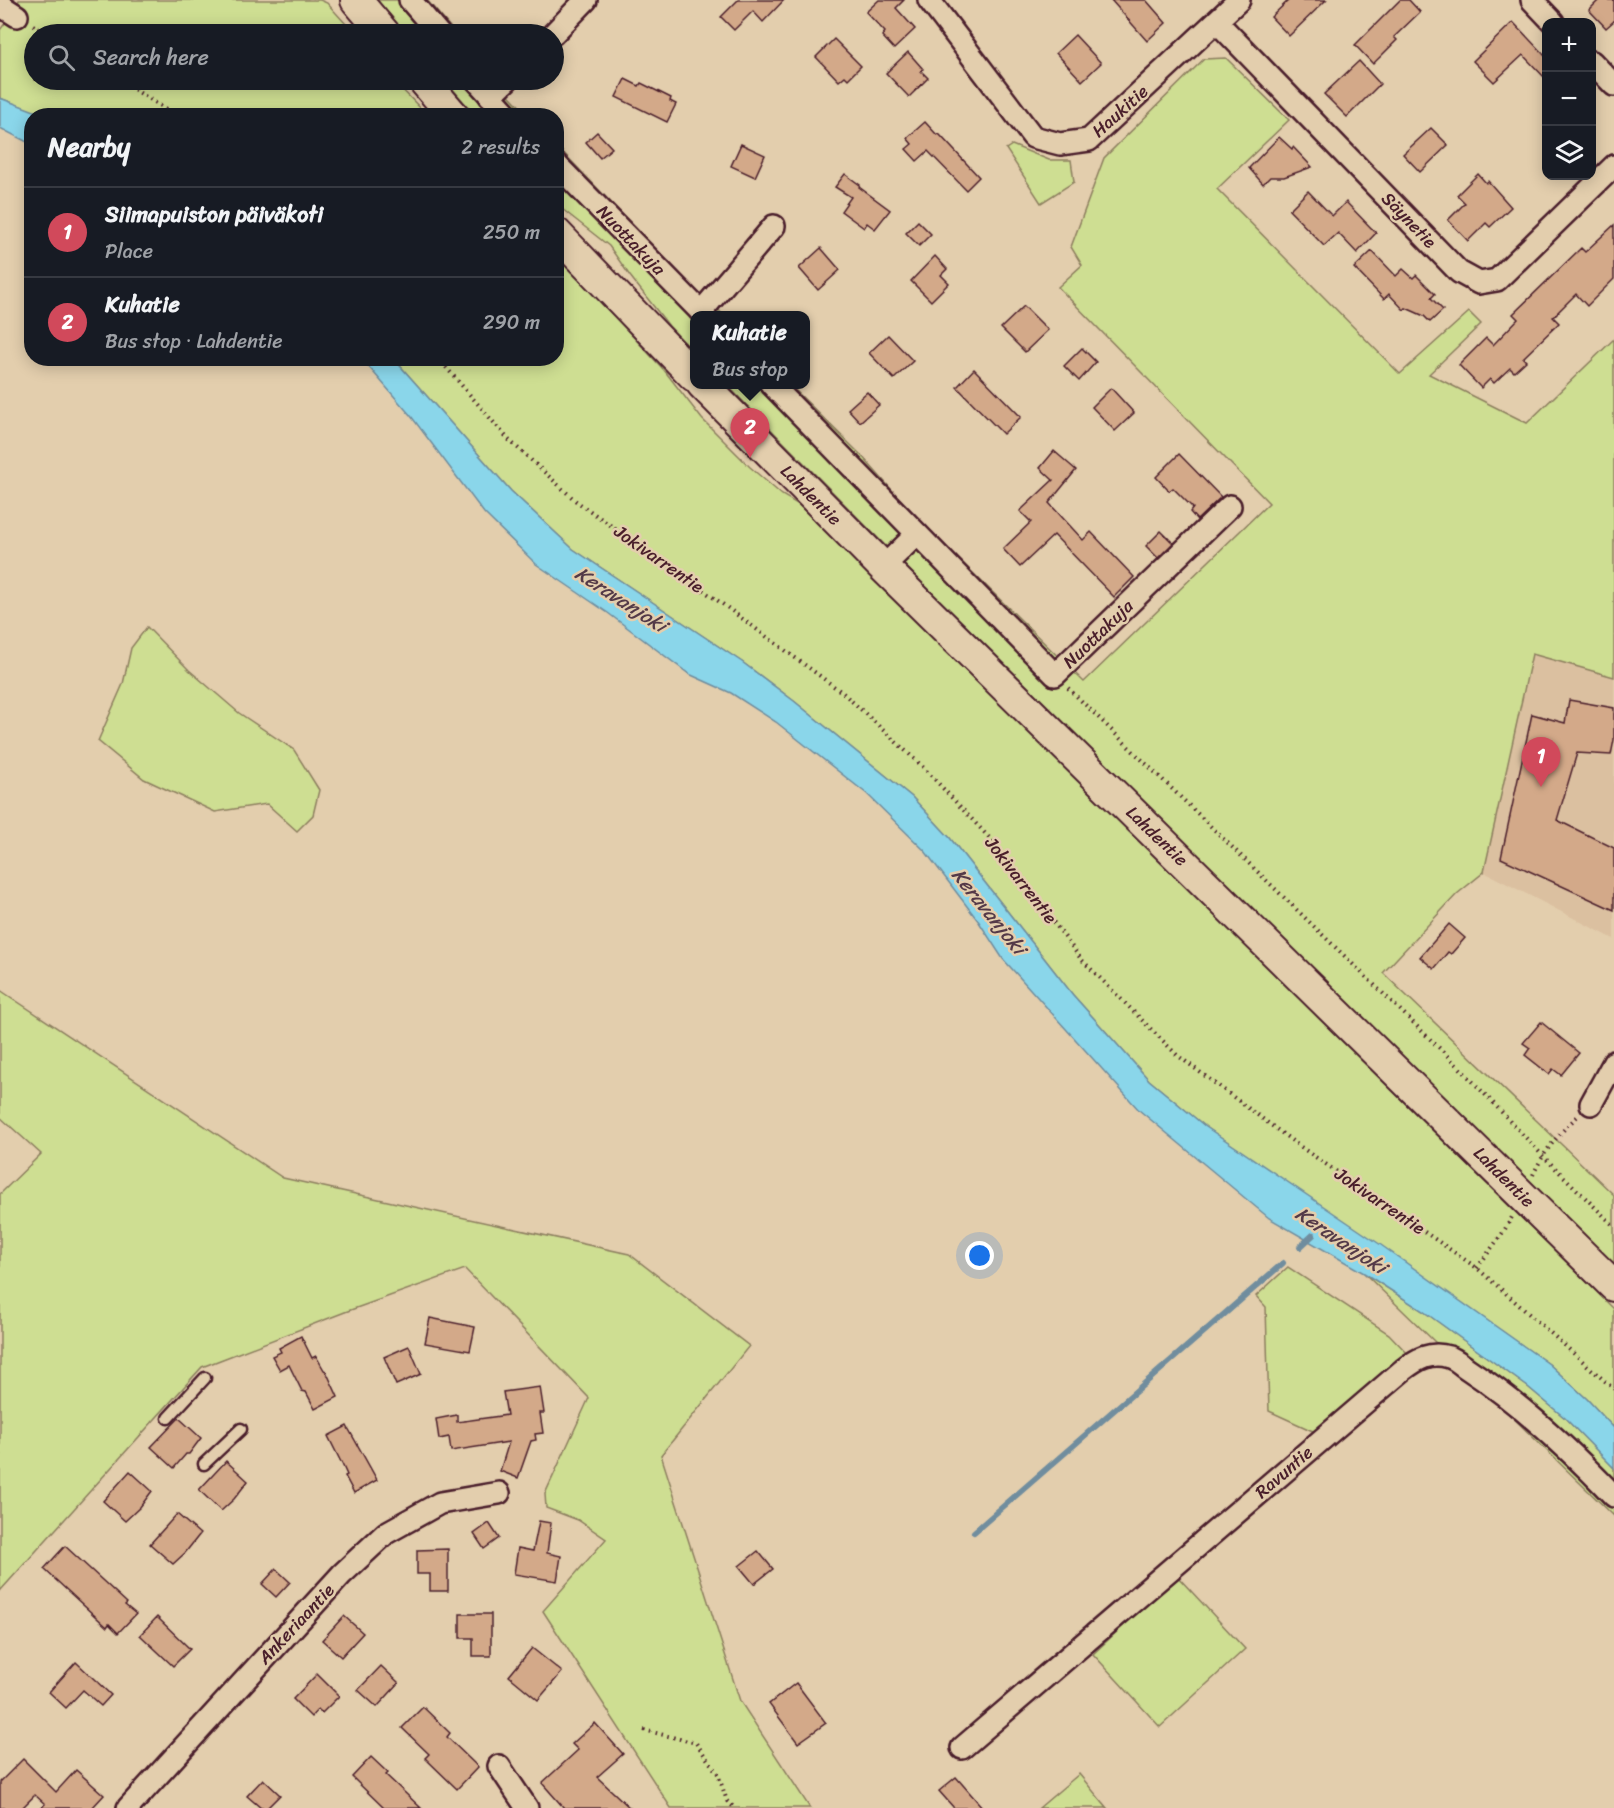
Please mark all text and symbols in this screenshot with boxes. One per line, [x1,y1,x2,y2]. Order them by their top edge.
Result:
map controls [1542,18,1596,180]
button: + [1542,18,1596,72]
search box [24,24,564,90]
text: Search here [93,38,209,77]
icon: search [45,41,78,74]
button: − [1542,72,1596,126]
street label: Haukitie [1084,76,1156,146]
text: Nearby [48,124,130,170]
button: layers [1542,126,1596,180]
text: 2 results [461,130,540,165]
street label: Säynetie [1373,184,1445,256]
text: Siimapuiston päiväkoti [105,195,323,234]
street label: Nuottakuja [588,197,674,284]
text: 1 [63,215,72,250]
text: 250 m [483,215,540,250]
text: Place [105,234,153,269]
text: Kuhatie [105,285,180,324]
text: 2 [62,305,73,340]
text: 290 m [483,305,540,340]
popup [690,311,810,389]
text: Kuhatie [712,313,787,352]
text: Bus stop · Lahdentie [105,324,282,359]
text: Bus stop [712,352,788,387]
pin: 2 [730,408,770,458]
street label: Lahdentie [772,456,850,534]
street label: Jokivarrentie [606,515,711,602]
water label: Keravanjoki [568,557,677,645]
street label: Nuottakuja [1055,591,1142,677]
pin: 1 [1522,738,1560,787]
street label: Lahdentie [1118,798,1196,874]
street label: Jokivarrentie [976,828,1066,931]
water label: Keravanjoki [942,860,1038,966]
street label: Lahdentie [1465,1138,1543,1216]
street label: Jokivarrentie [1327,1158,1432,1244]
water label: Keravanjoki [1288,1197,1397,1286]
your location [965,1241,994,1270]
street label: Ravuntie [1247,1437,1321,1507]
street label: Ankeriaantie [249,1576,343,1673]

